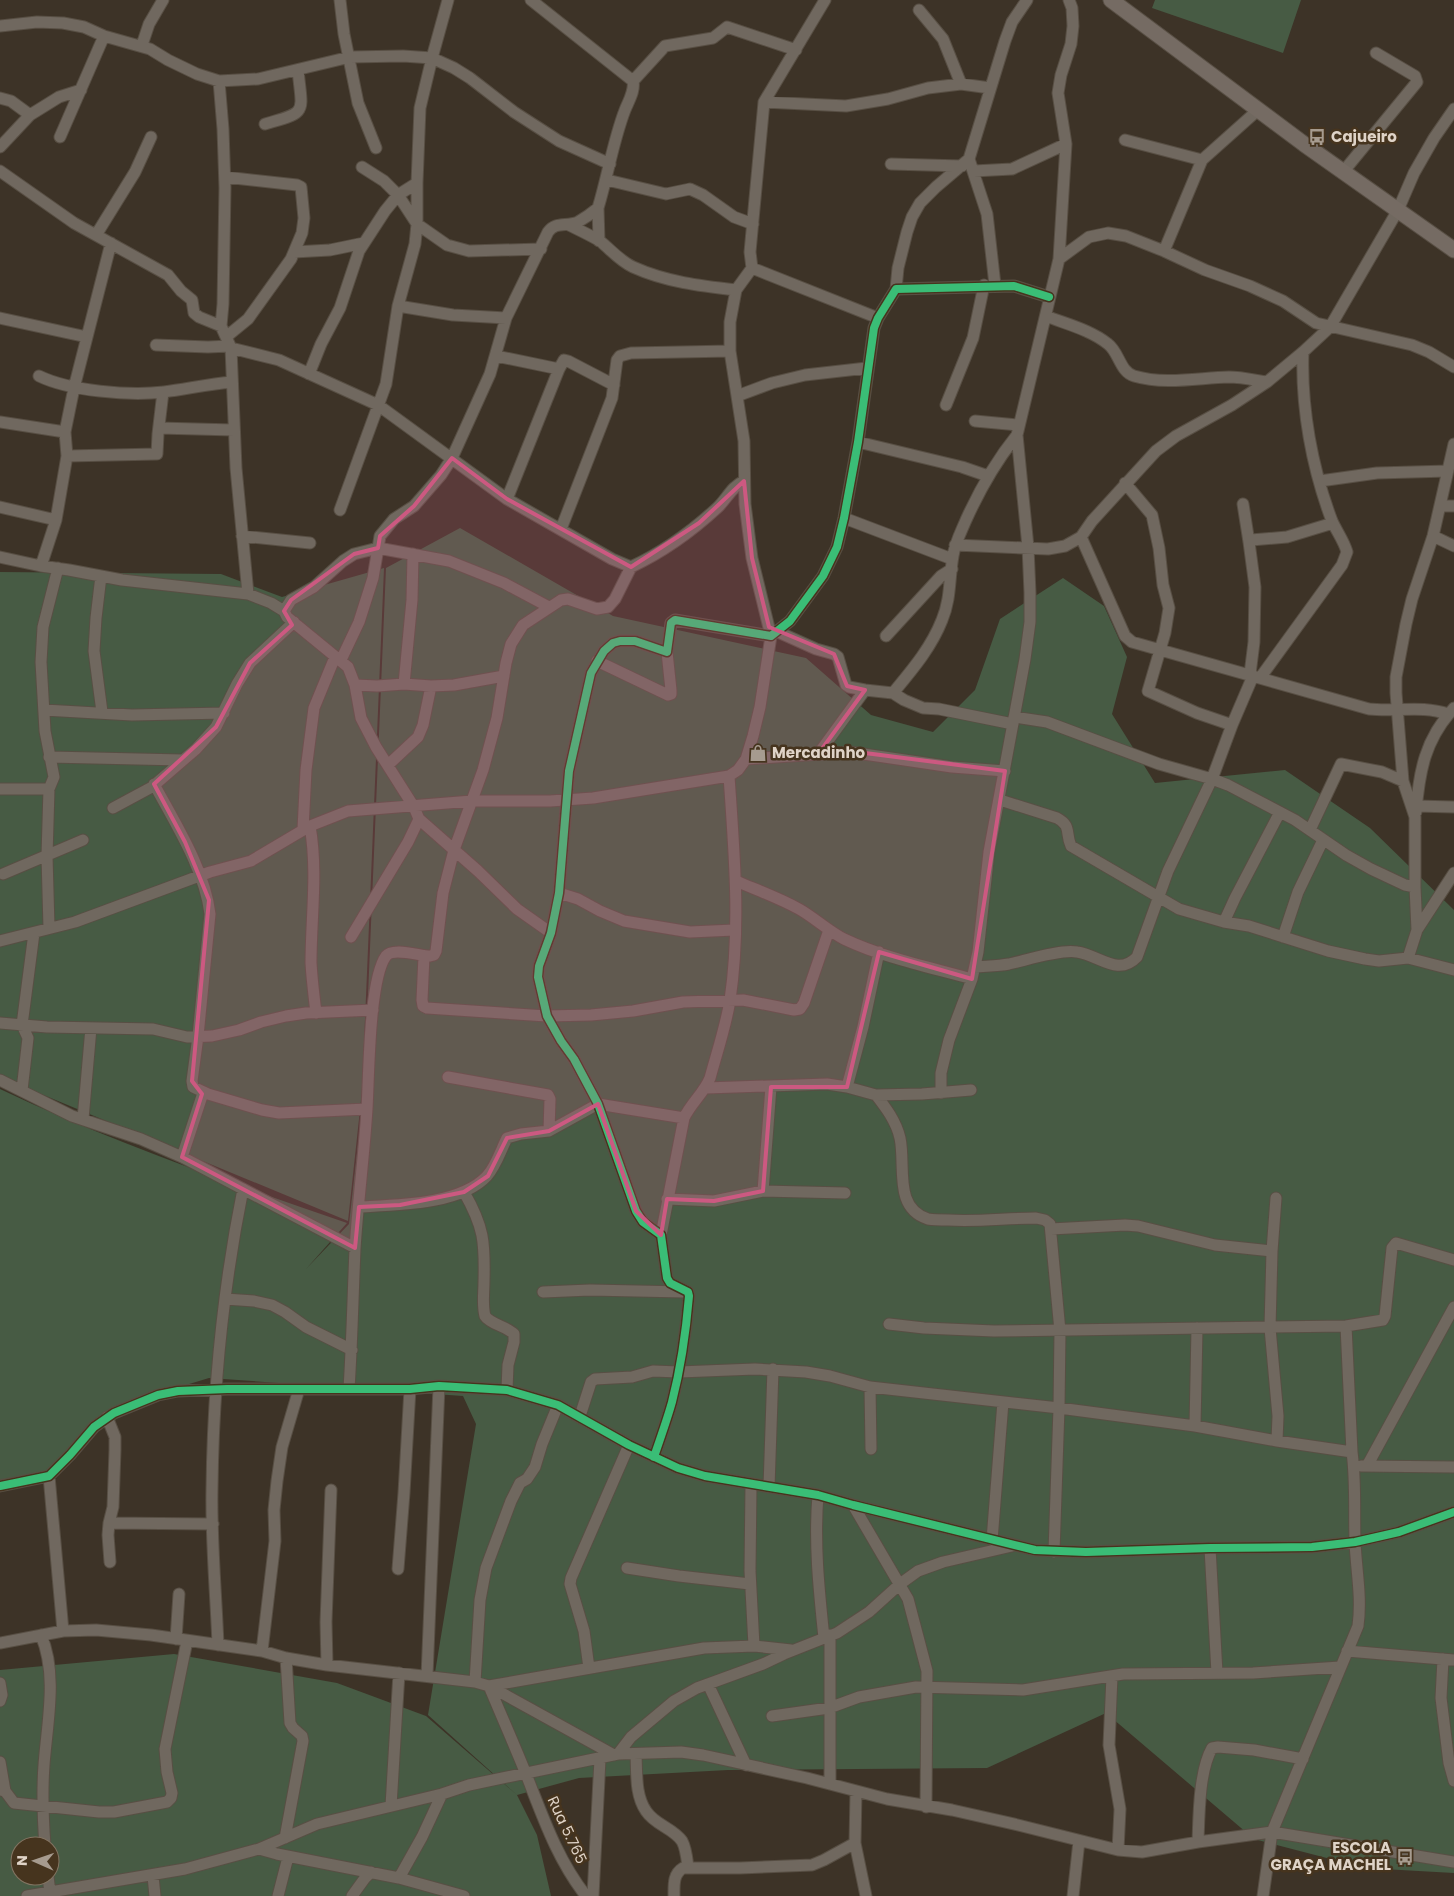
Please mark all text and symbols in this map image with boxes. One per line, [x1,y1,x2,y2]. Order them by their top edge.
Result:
place label: Cajueiro [1331,126,1397,147]
bus stop icon: Cajueiro [1307,127,1327,147]
place label: Mercadinho [772,742,866,763]
shop icon: Mercadinho [748,743,768,763]
street label: Rua 5.765 [543,1792,592,1867]
north arrow [10,1836,60,1886]
place label: ESCOLA GRAÇA MACHEL [1271,1837,1391,1875]
bus stop icon: ESCOLA GRAÇA MACHEL [1395,1847,1415,1867]
text: N [12,1855,32,1866]

